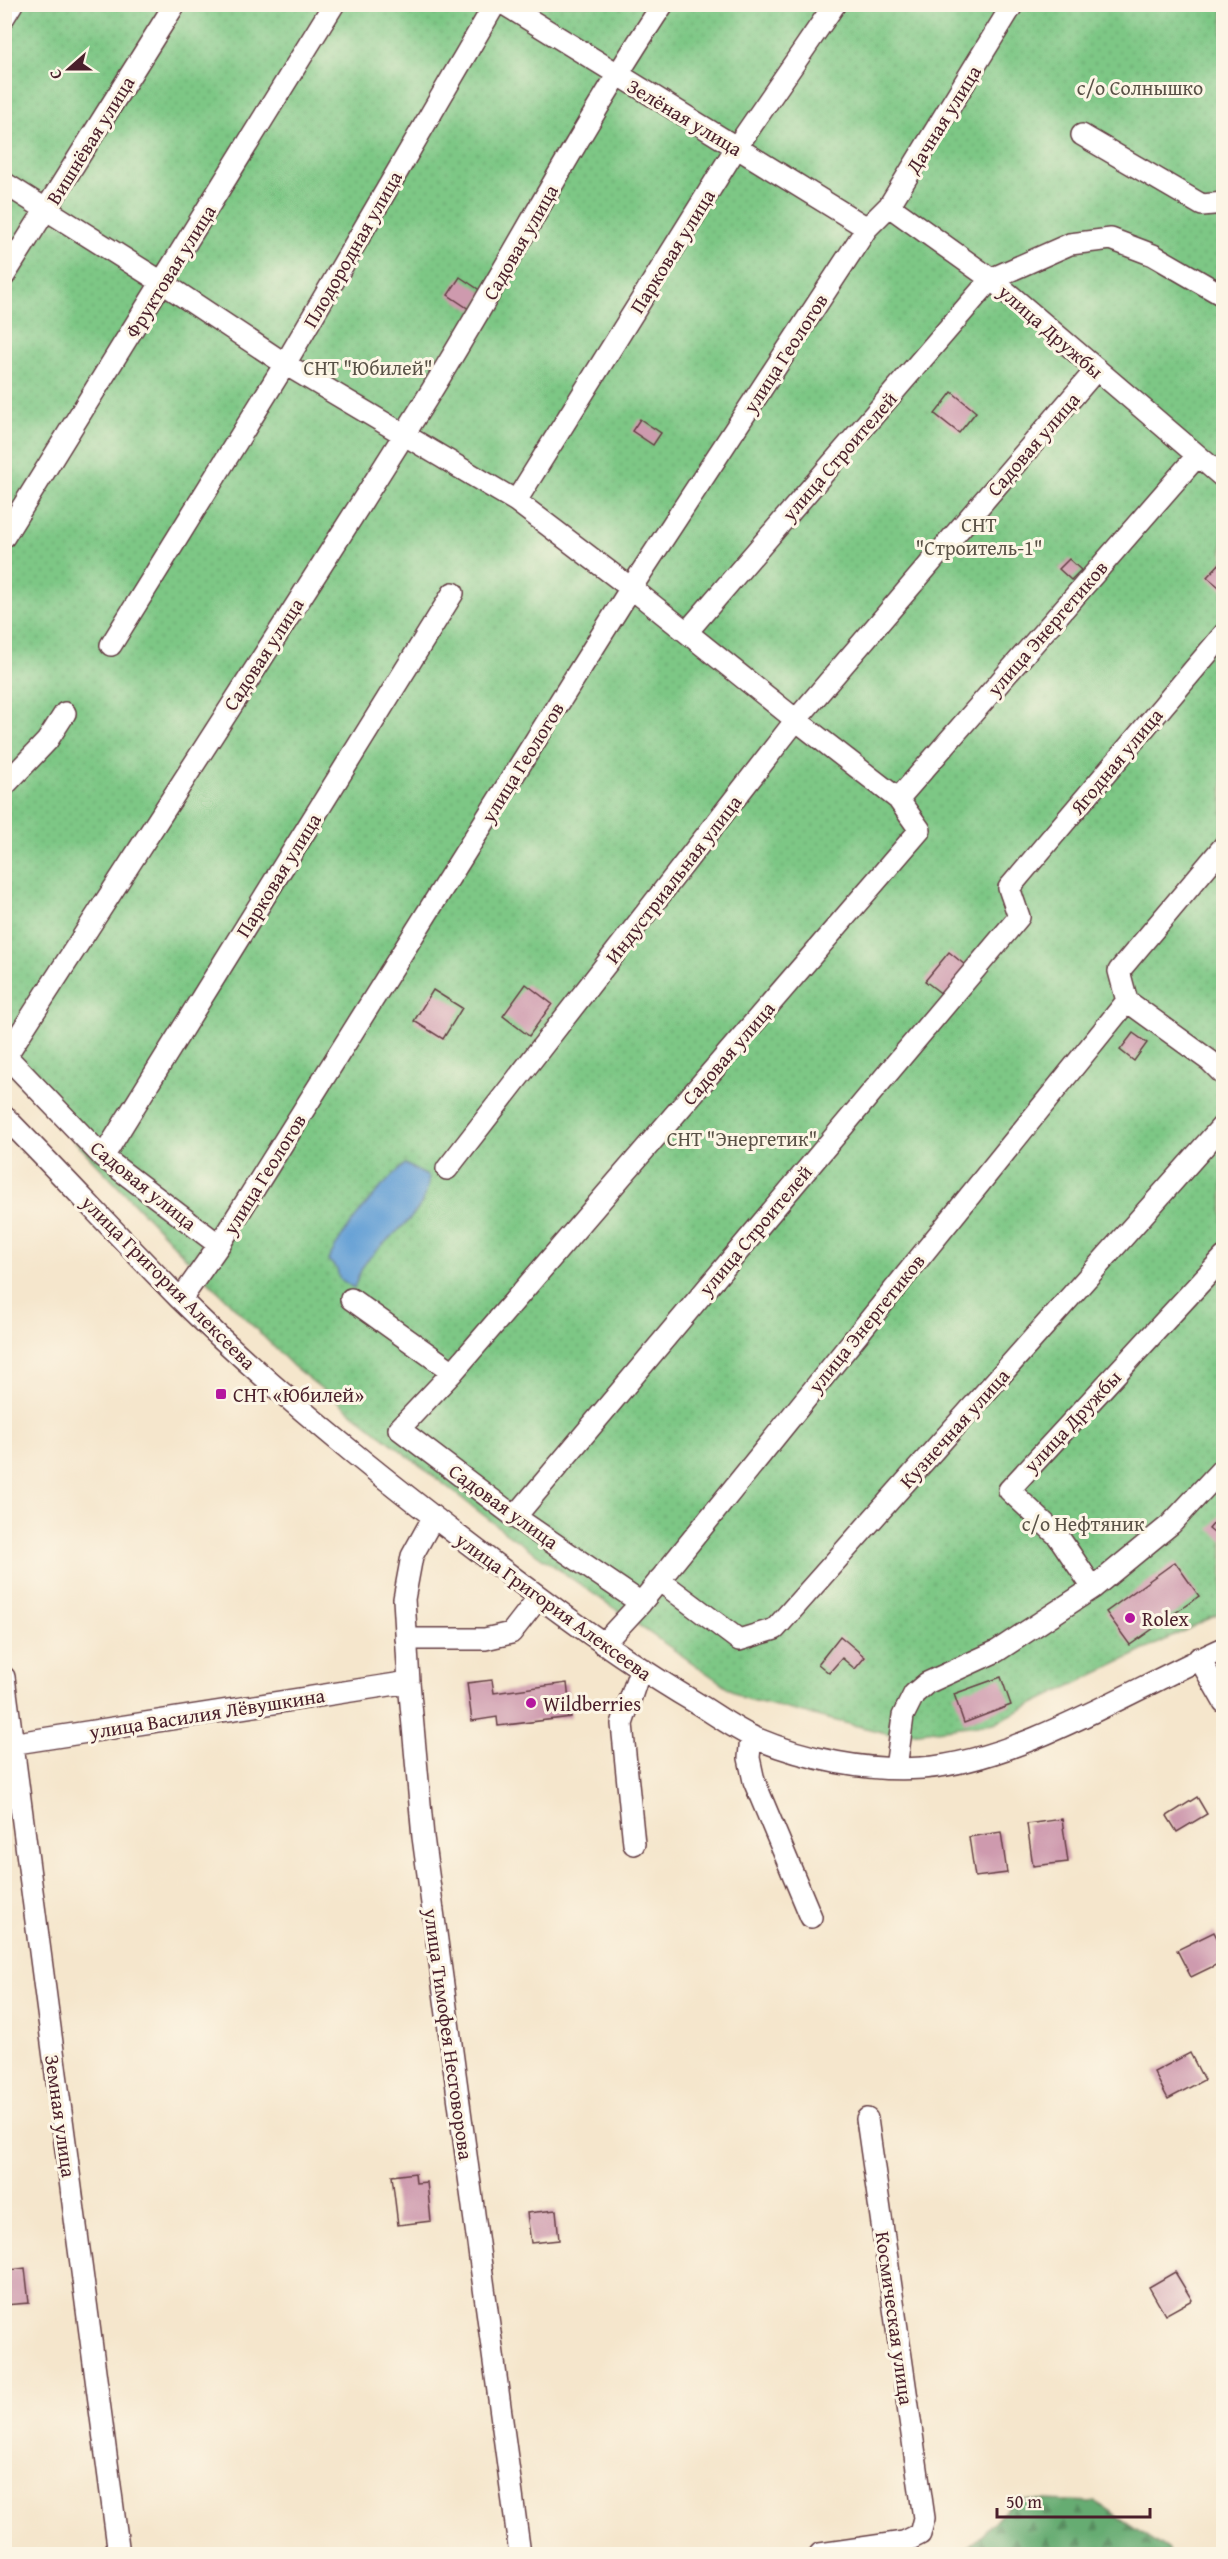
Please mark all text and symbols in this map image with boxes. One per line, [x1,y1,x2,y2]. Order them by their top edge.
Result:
north arrow [39,39,99,99]
street label: Дачная улица [898,59,988,180]
text: С [42,66,68,83]
street label: Вишнёвая улица [39,70,142,210]
street label: Зелёная улица [622,71,748,163]
park label: с/о Солнышко [1077,73,1203,102]
street label: Плодородная улица [295,165,409,333]
street label: Садовая улица [475,178,565,305]
street label: Парковая улица [622,183,722,319]
street label: Фруктовая улица [117,198,223,343]
street label: улица Дружбы [991,276,1110,385]
street label: улица Геологов [735,288,835,419]
park label: СНТ "Юбилей" [304,353,432,382]
street label: улица Строителей [774,385,904,528]
street label: Садовая улица [980,385,1087,502]
park label: СНТ "Строитель-1" [916,510,1042,562]
street label: улица Энергетиков [979,554,1114,703]
street label: Садовая улица [216,592,311,716]
street label: улица Геологов [473,696,571,829]
street label: Ягодная улица [1062,701,1169,821]
street label: Индустриальная улица [598,788,748,969]
street label: Парковая улица [228,807,328,943]
street label: Садовая улица [675,994,782,1111]
street label: улица Геологов [215,1108,313,1241]
park label: СНТ "Энергетик" [667,1124,817,1153]
street label: Садовая улица [85,1133,204,1237]
street label: улица Строителей [691,1158,819,1303]
street label: улица Григория Алексеева [74,1187,263,1376]
street label: улица Энергетиков [800,1247,931,1400]
street label: Кузнечная улица [892,1361,1016,1494]
street label: улица Дружбы [1016,1363,1127,1480]
place label: СНТ «Юбилей» [233,1380,364,1409]
marker: СНТ «Юбилей» [214,1387,228,1401]
street label: Садовая улица [443,1456,565,1556]
park label: с/о Нефтяник [1022,1509,1145,1538]
street label: улица Григория Алексеева [449,1524,659,1688]
place label: Rolex [1142,1604,1189,1633]
marker: Rolex [1123,1611,1137,1625]
street label: улица Василия Лёвушкина [86,1680,327,1746]
place label: Wildberries [543,1689,641,1718]
marker: Wildberries [524,1696,538,1710]
street label: улица Тимофея Несговорова [417,1905,481,2162]
street label: Земная улица [38,2053,84,2180]
street label: Космическая улица [868,2229,922,2407]
scale bar [997,2481,1150,2519]
text: 50 m [1006,2488,1042,2515]

